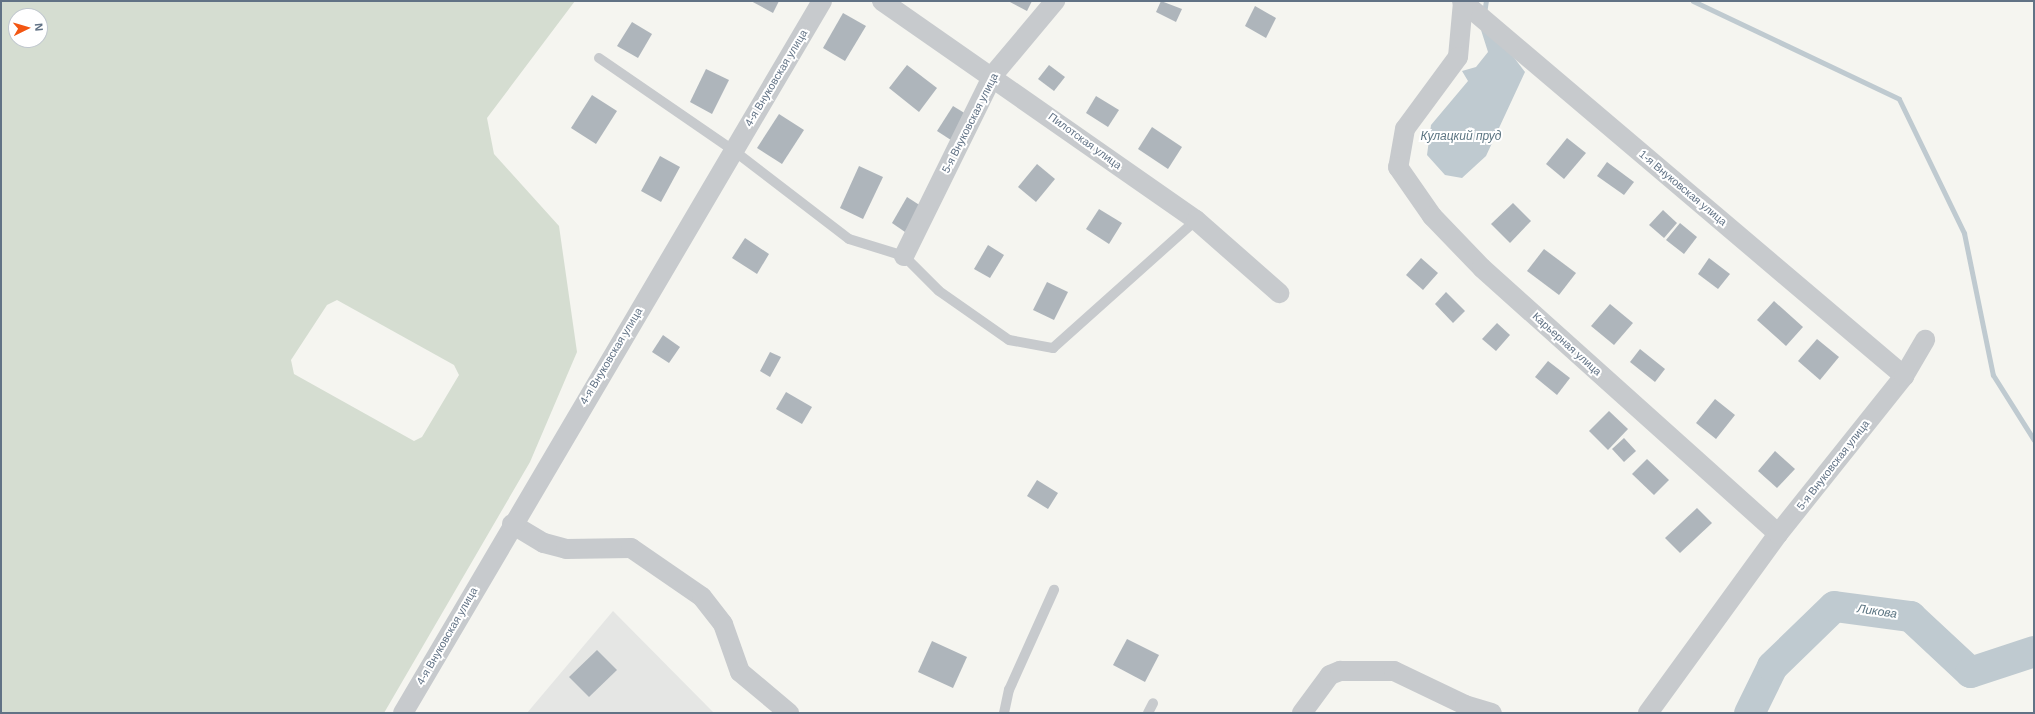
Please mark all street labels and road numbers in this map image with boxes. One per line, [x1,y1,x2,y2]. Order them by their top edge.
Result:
street label: 4-я Внуковская улица [742,27,810,129]
street label: 5-я Внуковская улица [939,71,1001,175]
street label: Пилотская улица [1046,110,1124,172]
street label: 1-я Внуковская улица [1636,147,1730,229]
street label: 4-я Внуковская улица [577,305,645,407]
street label: Карьерная улица [1530,310,1604,378]
street label: 5-я Внуковская улица [1794,417,1872,513]
street label: 4-я Внуковская улица [414,585,480,687]

